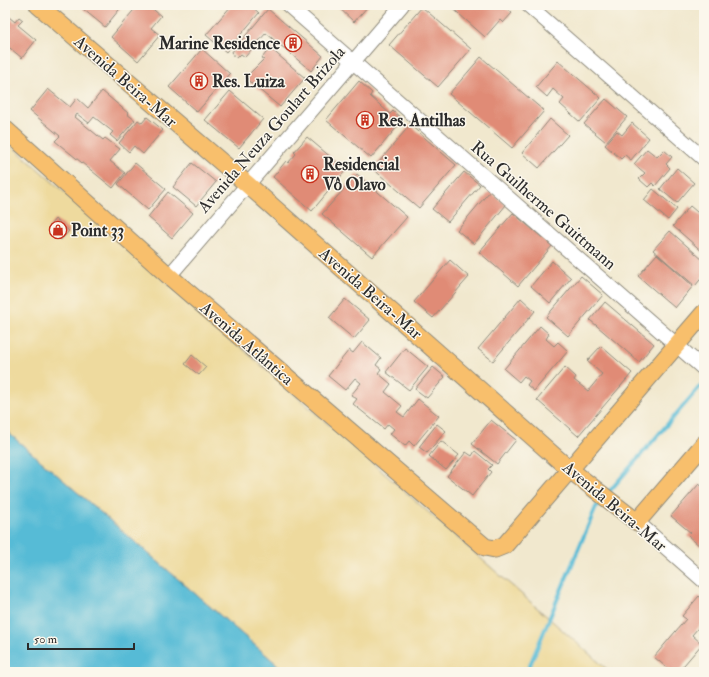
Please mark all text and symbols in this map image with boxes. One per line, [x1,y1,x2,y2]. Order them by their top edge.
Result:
street label: Avenida Beira-Mar [69,30,182,132]
place label: Marine Residence [158,33,281,54]
building icon: Marine Residence [283,33,303,53]
street label: Avenida Neuza Goulart Brizola [193,41,350,218]
building icon: Res. Luiza [189,71,209,91]
place label: Res. Luiza [212,71,286,92]
building icon: Res. Antilhas [355,110,375,130]
place label: Res. Antilhas [378,110,466,131]
street label: Rua Guilherme Guittmann [467,137,621,274]
place label: Residencial Vô Olavo [322,154,400,195]
building icon: Residencial Vô Olavo [300,164,320,184]
shop icon: Point 33 [48,220,68,240]
place label: Point 33 [71,220,124,241]
street label: Avenida Beira-Mar [314,242,427,344]
street label: Avenida Atlântica [195,296,298,390]
street label: Avenida Beira-Mar [557,456,672,557]
scale bar [28,625,134,651]
text: 50 m [34,632,58,647]

